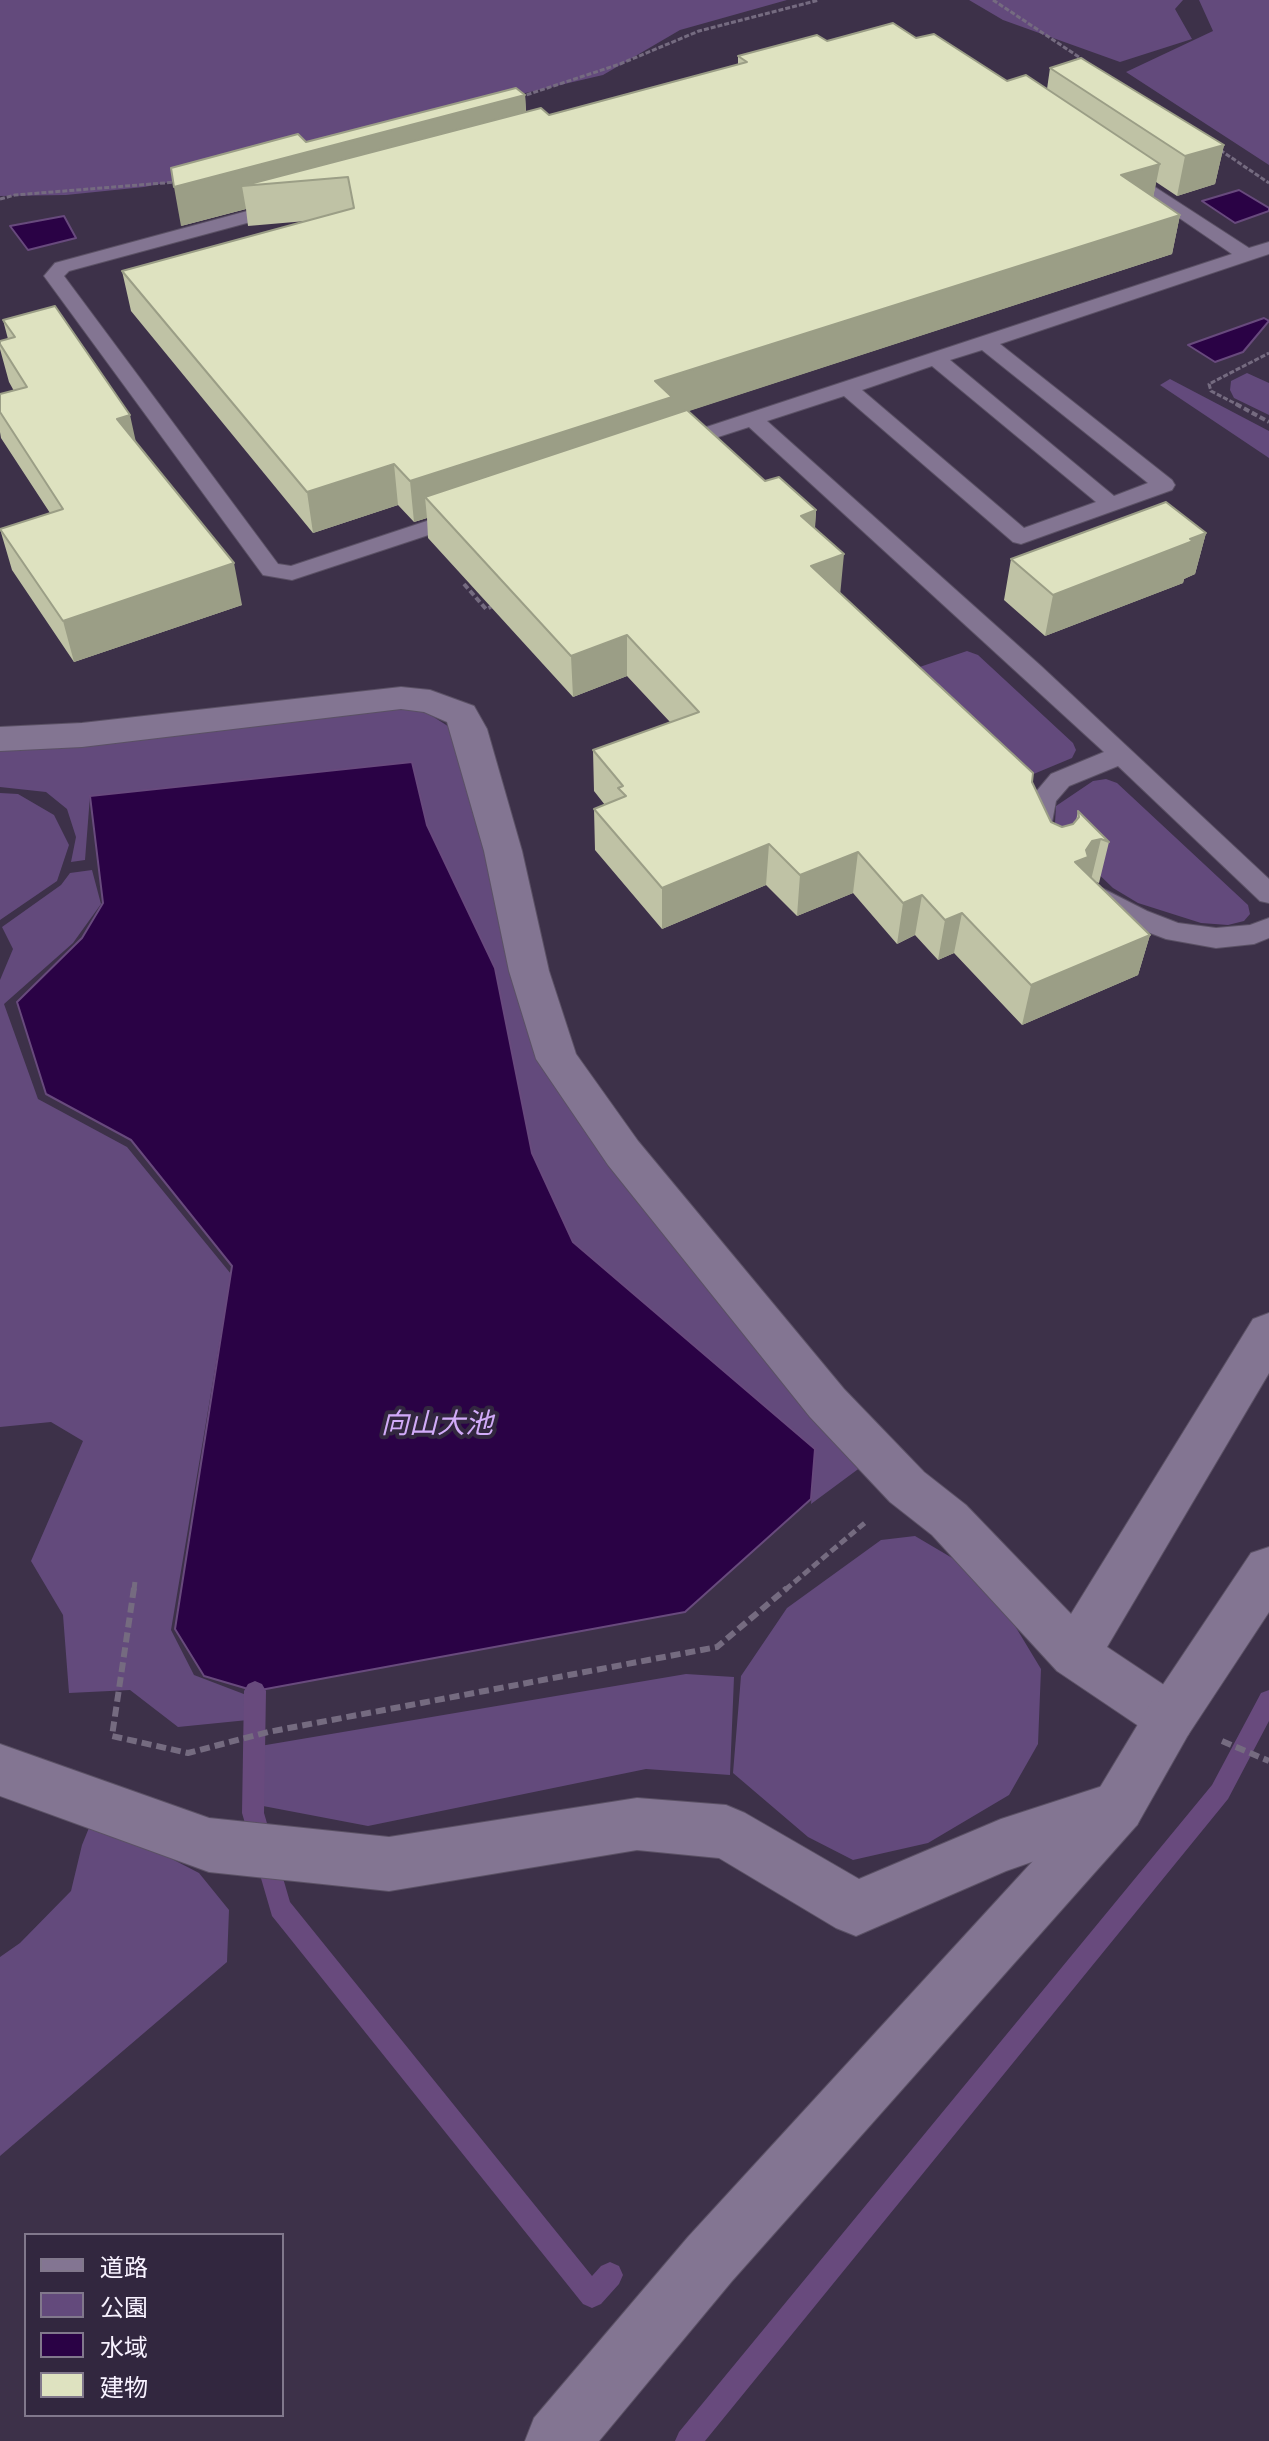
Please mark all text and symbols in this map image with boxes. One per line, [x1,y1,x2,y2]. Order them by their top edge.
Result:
water label: 向山大池 [381,1408,493,1442]
legend [24,2233,284,2417]
text: 道路 [100,2254,148,2282]
text: 公園 [100,2294,148,2322]
text: 水域 [100,2334,148,2362]
text: 建物 [100,2374,148,2402]

